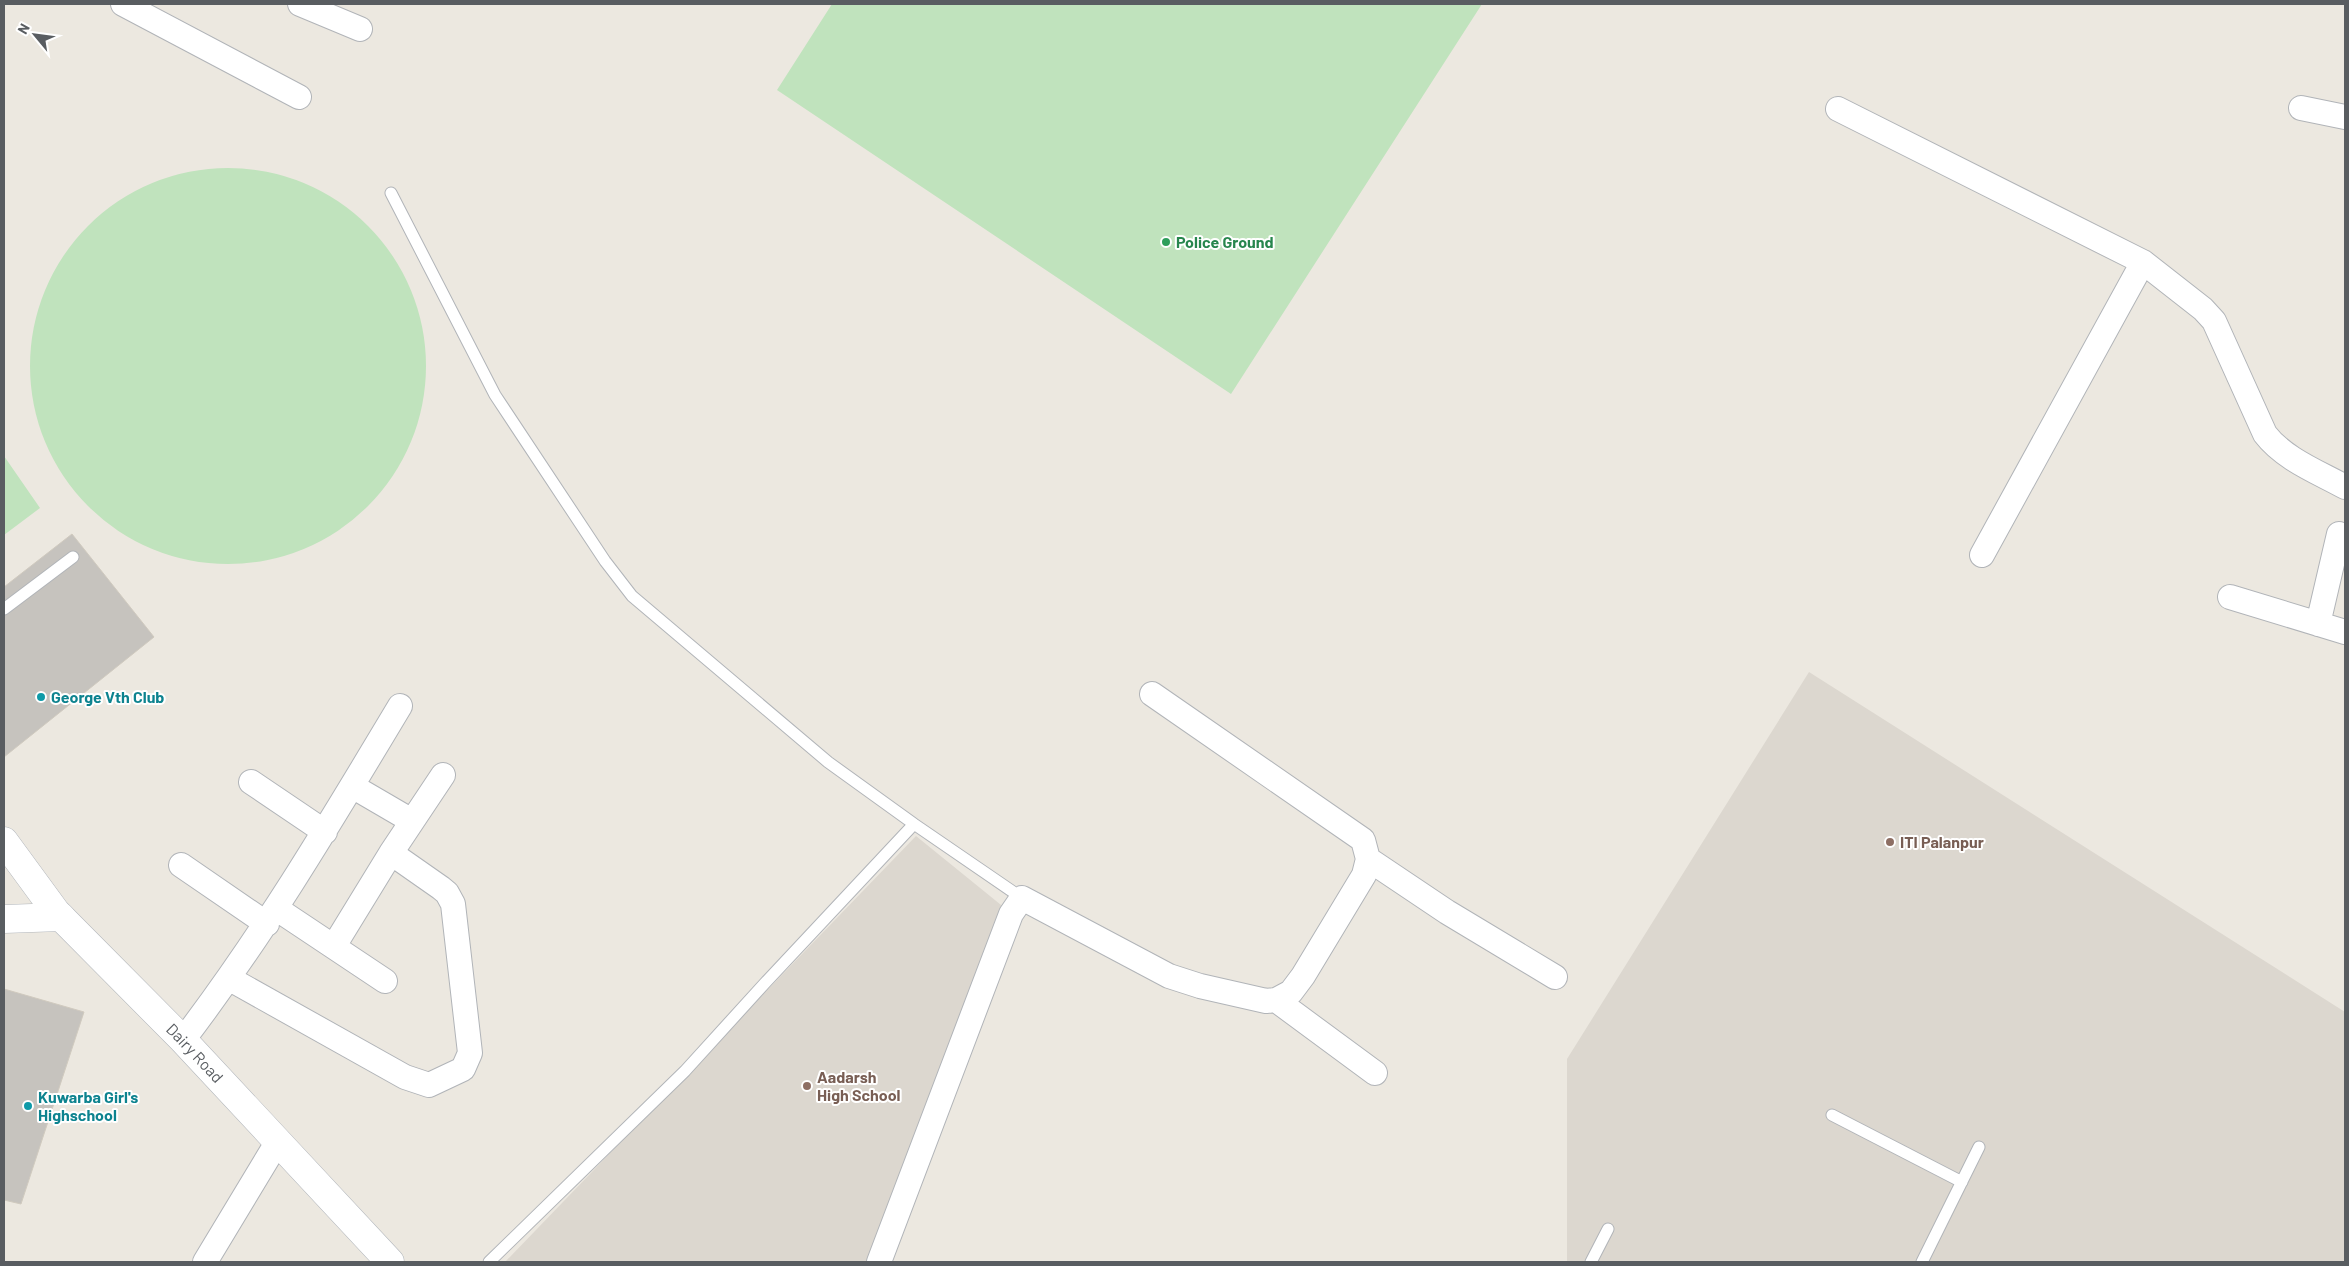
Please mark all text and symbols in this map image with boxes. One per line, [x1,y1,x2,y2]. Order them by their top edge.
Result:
north arrow [10,10,60,60]
text: N [14,20,33,37]
place label: Police Ground [1176,232,1274,251]
marker: Police Ground [1160,236,1172,248]
place label: George Vth Club [51,687,164,706]
marker: George Vth Club [35,691,47,703]
place label: ITI Palanpur [1900,832,1984,851]
marker: ITI Palanpur [1884,836,1896,848]
street label: Dairy Road [163,1019,228,1086]
place label: Aadarsh High School [817,1067,901,1104]
marker: Aadarsh High School [801,1080,813,1092]
place label: Kuwarba Girl's Highschool [38,1087,138,1124]
marker: Kuwarba Girl's Highschool [22,1100,34,1112]

